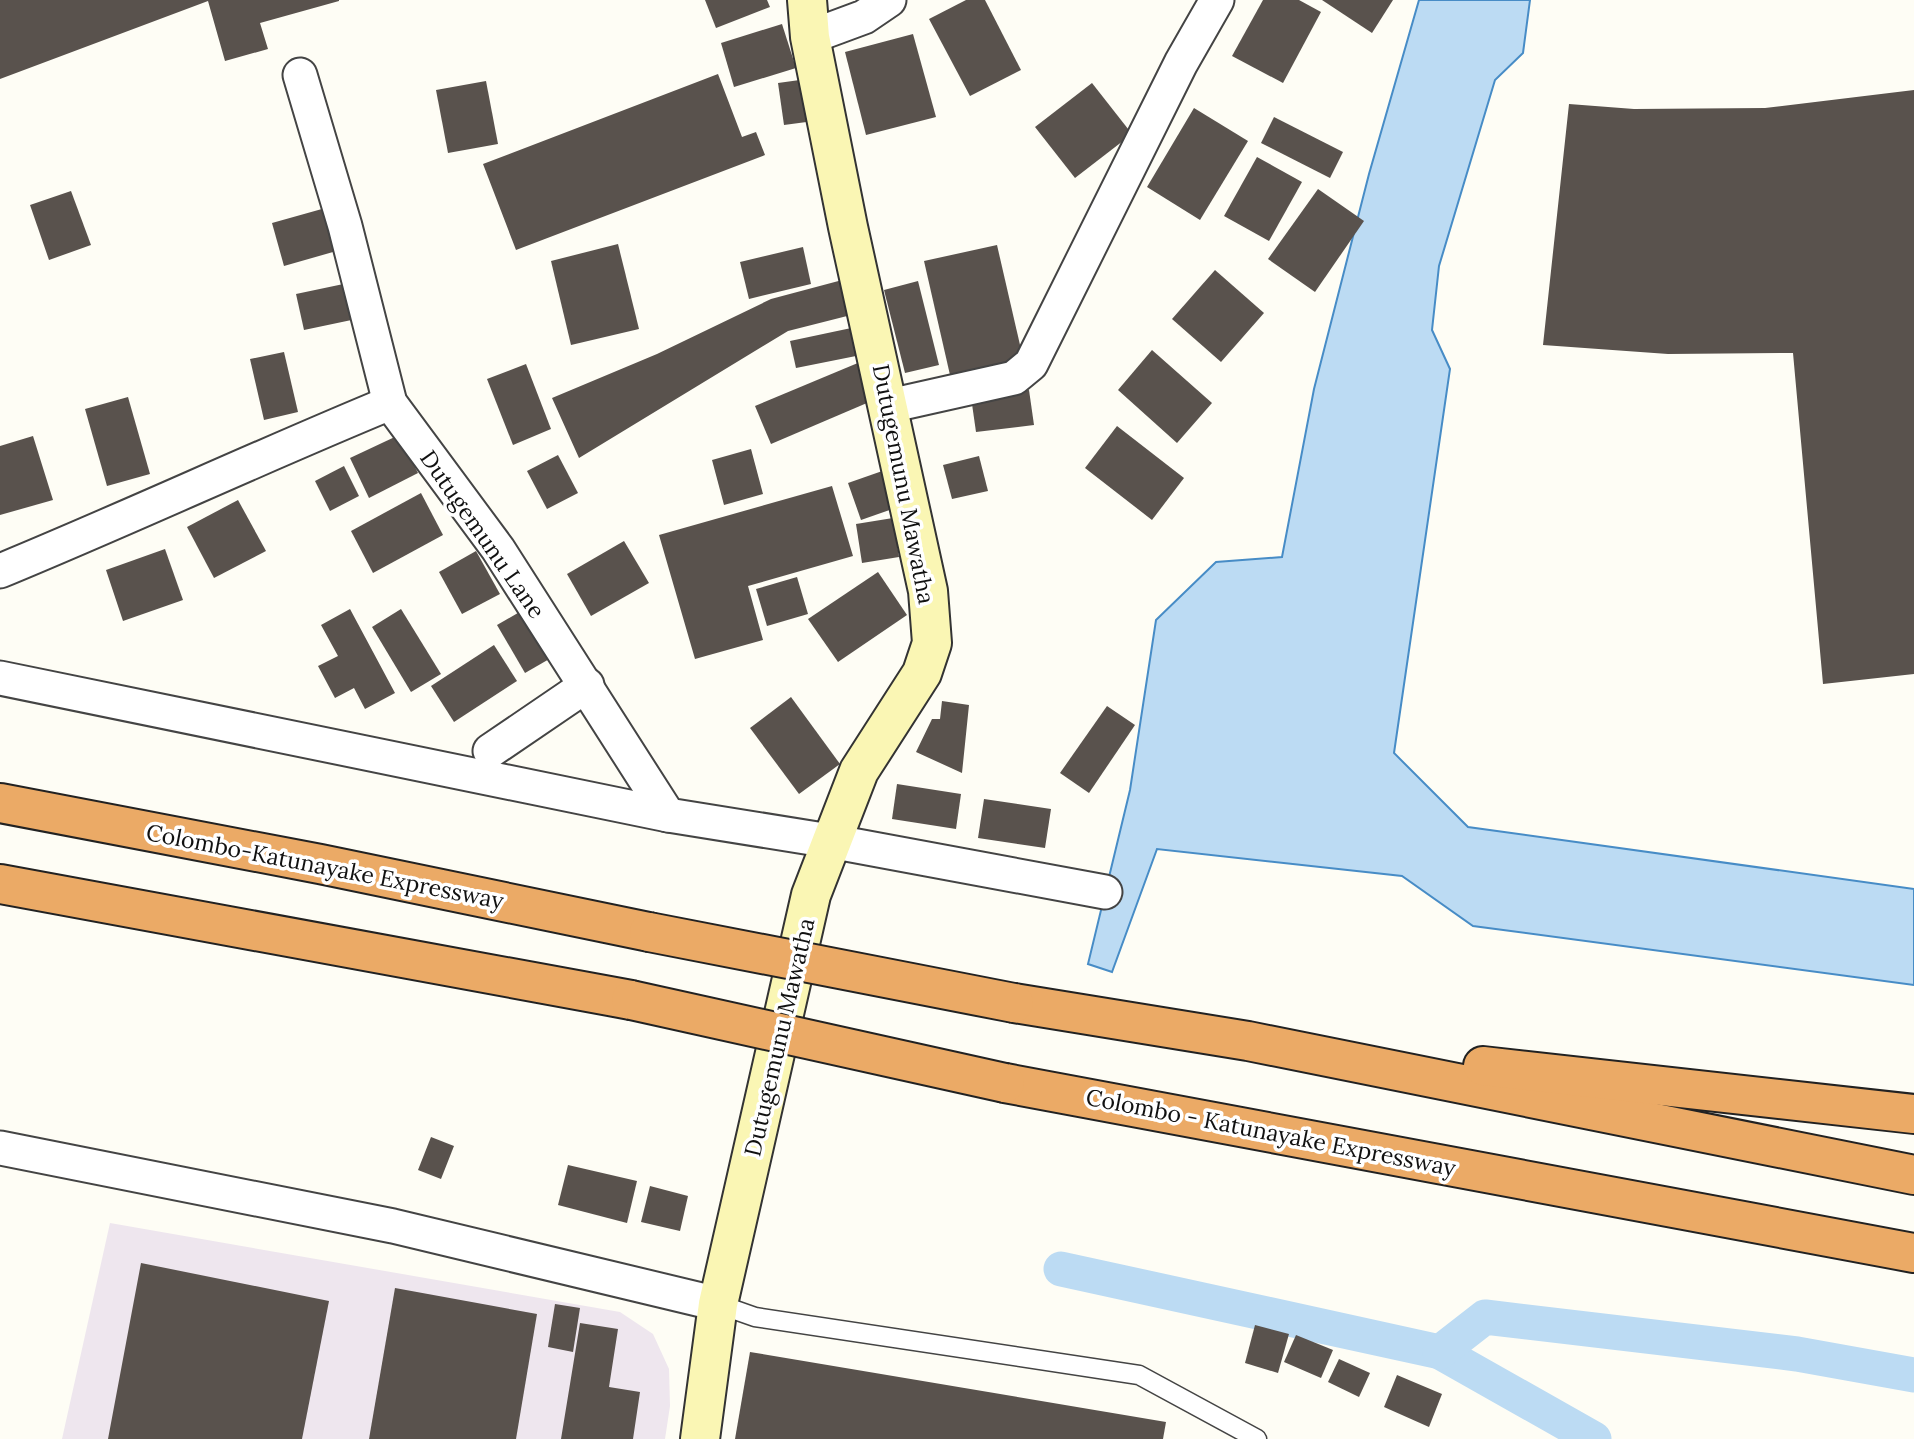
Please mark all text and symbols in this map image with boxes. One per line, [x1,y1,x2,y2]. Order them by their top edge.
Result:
street label: Dutugemunu Mawatha [867,362,942,606]
street label: Dutugemunu Lane [414,444,552,624]
street label: Colombo-Katunayake Expressway [144,817,507,915]
street label: Dutugemunu Mawatha [737,915,821,1159]
street label: Colombo - Katunayake Expressway [1084,1082,1459,1182]

